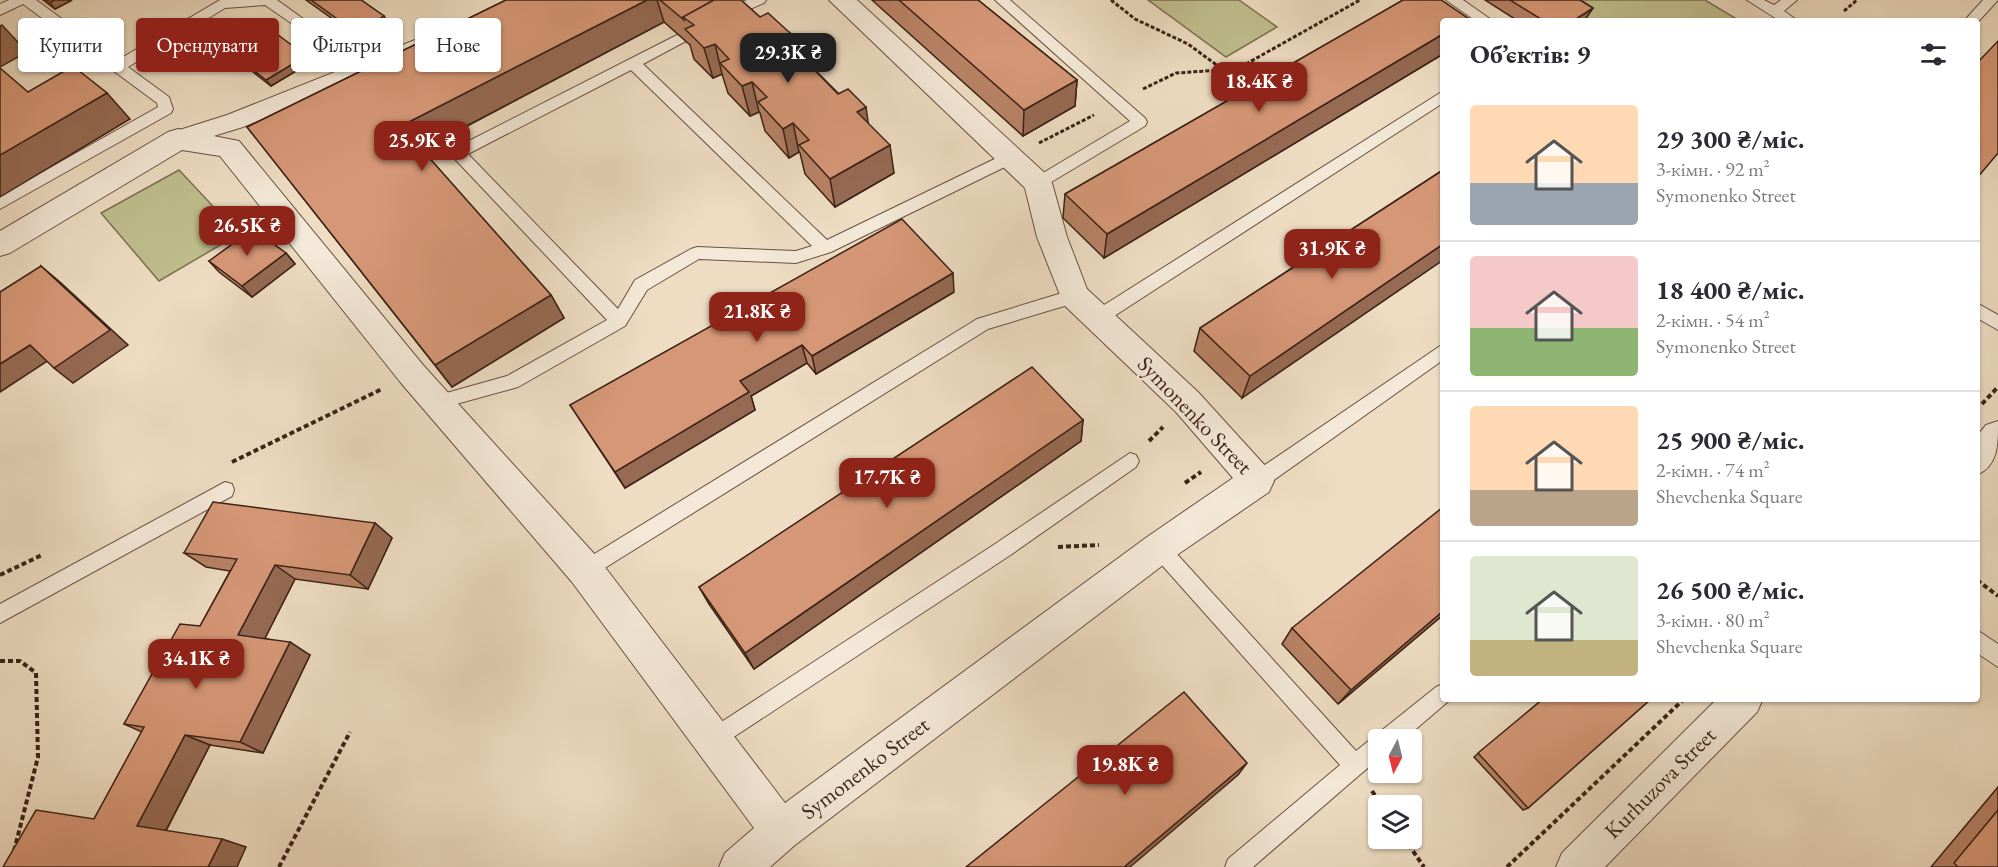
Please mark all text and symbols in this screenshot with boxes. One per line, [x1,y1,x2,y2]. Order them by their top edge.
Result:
chip: Купити [18,18,124,72]
chip: Орендувати [136,18,279,72]
chip: Фільтри [291,18,403,72]
chip: Нове [415,18,501,72]
pin: 29.3K ₴ [733,33,843,84]
text: Об’єктів: 9 [1470,37,1590,71]
icon: filters [1917,38,1950,71]
text: 29.3K ₴ [754,39,822,65]
pin: 18.4K ₴ [1204,62,1314,113]
text: 18.4K ₴ [1225,68,1293,94]
pin: 25.9K ₴ [367,121,477,172]
text: 29 300 ₴/міс. [1656,122,1804,156]
text: 25.9K ₴ [388,127,456,153]
icon: home [1518,129,1590,201]
text: 3-кімн. · 92 m² [1656,156,1770,182]
text: Symonenko Street [1656,182,1796,208]
pin: 26.5K ₴ [192,206,302,257]
text: 26.5K ₴ [213,212,281,238]
pin: 31.9K ₴ [1277,229,1387,280]
text: 31.9K ₴ [1298,235,1366,261]
text: 18 400 ₴/міс. [1656,273,1804,307]
icon: home [1518,280,1590,352]
pin: 21.8K ₴ [702,292,812,343]
text: 21.8K ₴ [723,298,791,324]
text: 2-кімн. · 54 m² [1656,307,1770,333]
text: Symonenko Street [1656,333,1796,359]
street label: Symonenko Street [1131,350,1259,480]
text: 25 900 ₴/міс. [1656,423,1804,457]
icon: home [1518,430,1590,502]
text: 2-кімн. · 74 m² [1656,457,1770,483]
pin: 17.7K ₴ [832,458,942,509]
text: 17.7K ₴ [853,464,921,490]
text: Shevchenka Square [1656,483,1803,509]
text: 26 500 ₴/міс. [1656,573,1804,607]
icon: home [1518,580,1590,652]
text: 3-кімн. · 80 m² [1656,607,1770,633]
text: Shevchenka Square [1656,633,1803,659]
pin: 34.1K ₴ [141,639,251,690]
text: 34.1K ₴ [162,645,230,671]
street label: Symonenko Street [795,710,935,826]
street label: Kurhuzova Street [1598,721,1722,845]
north arrow [1368,729,1422,783]
map controls [1368,729,1422,849]
pin: 19.8K ₴ [1070,745,1180,796]
text: 19.8K ₴ [1091,751,1159,777]
button: layers [1368,795,1422,849]

